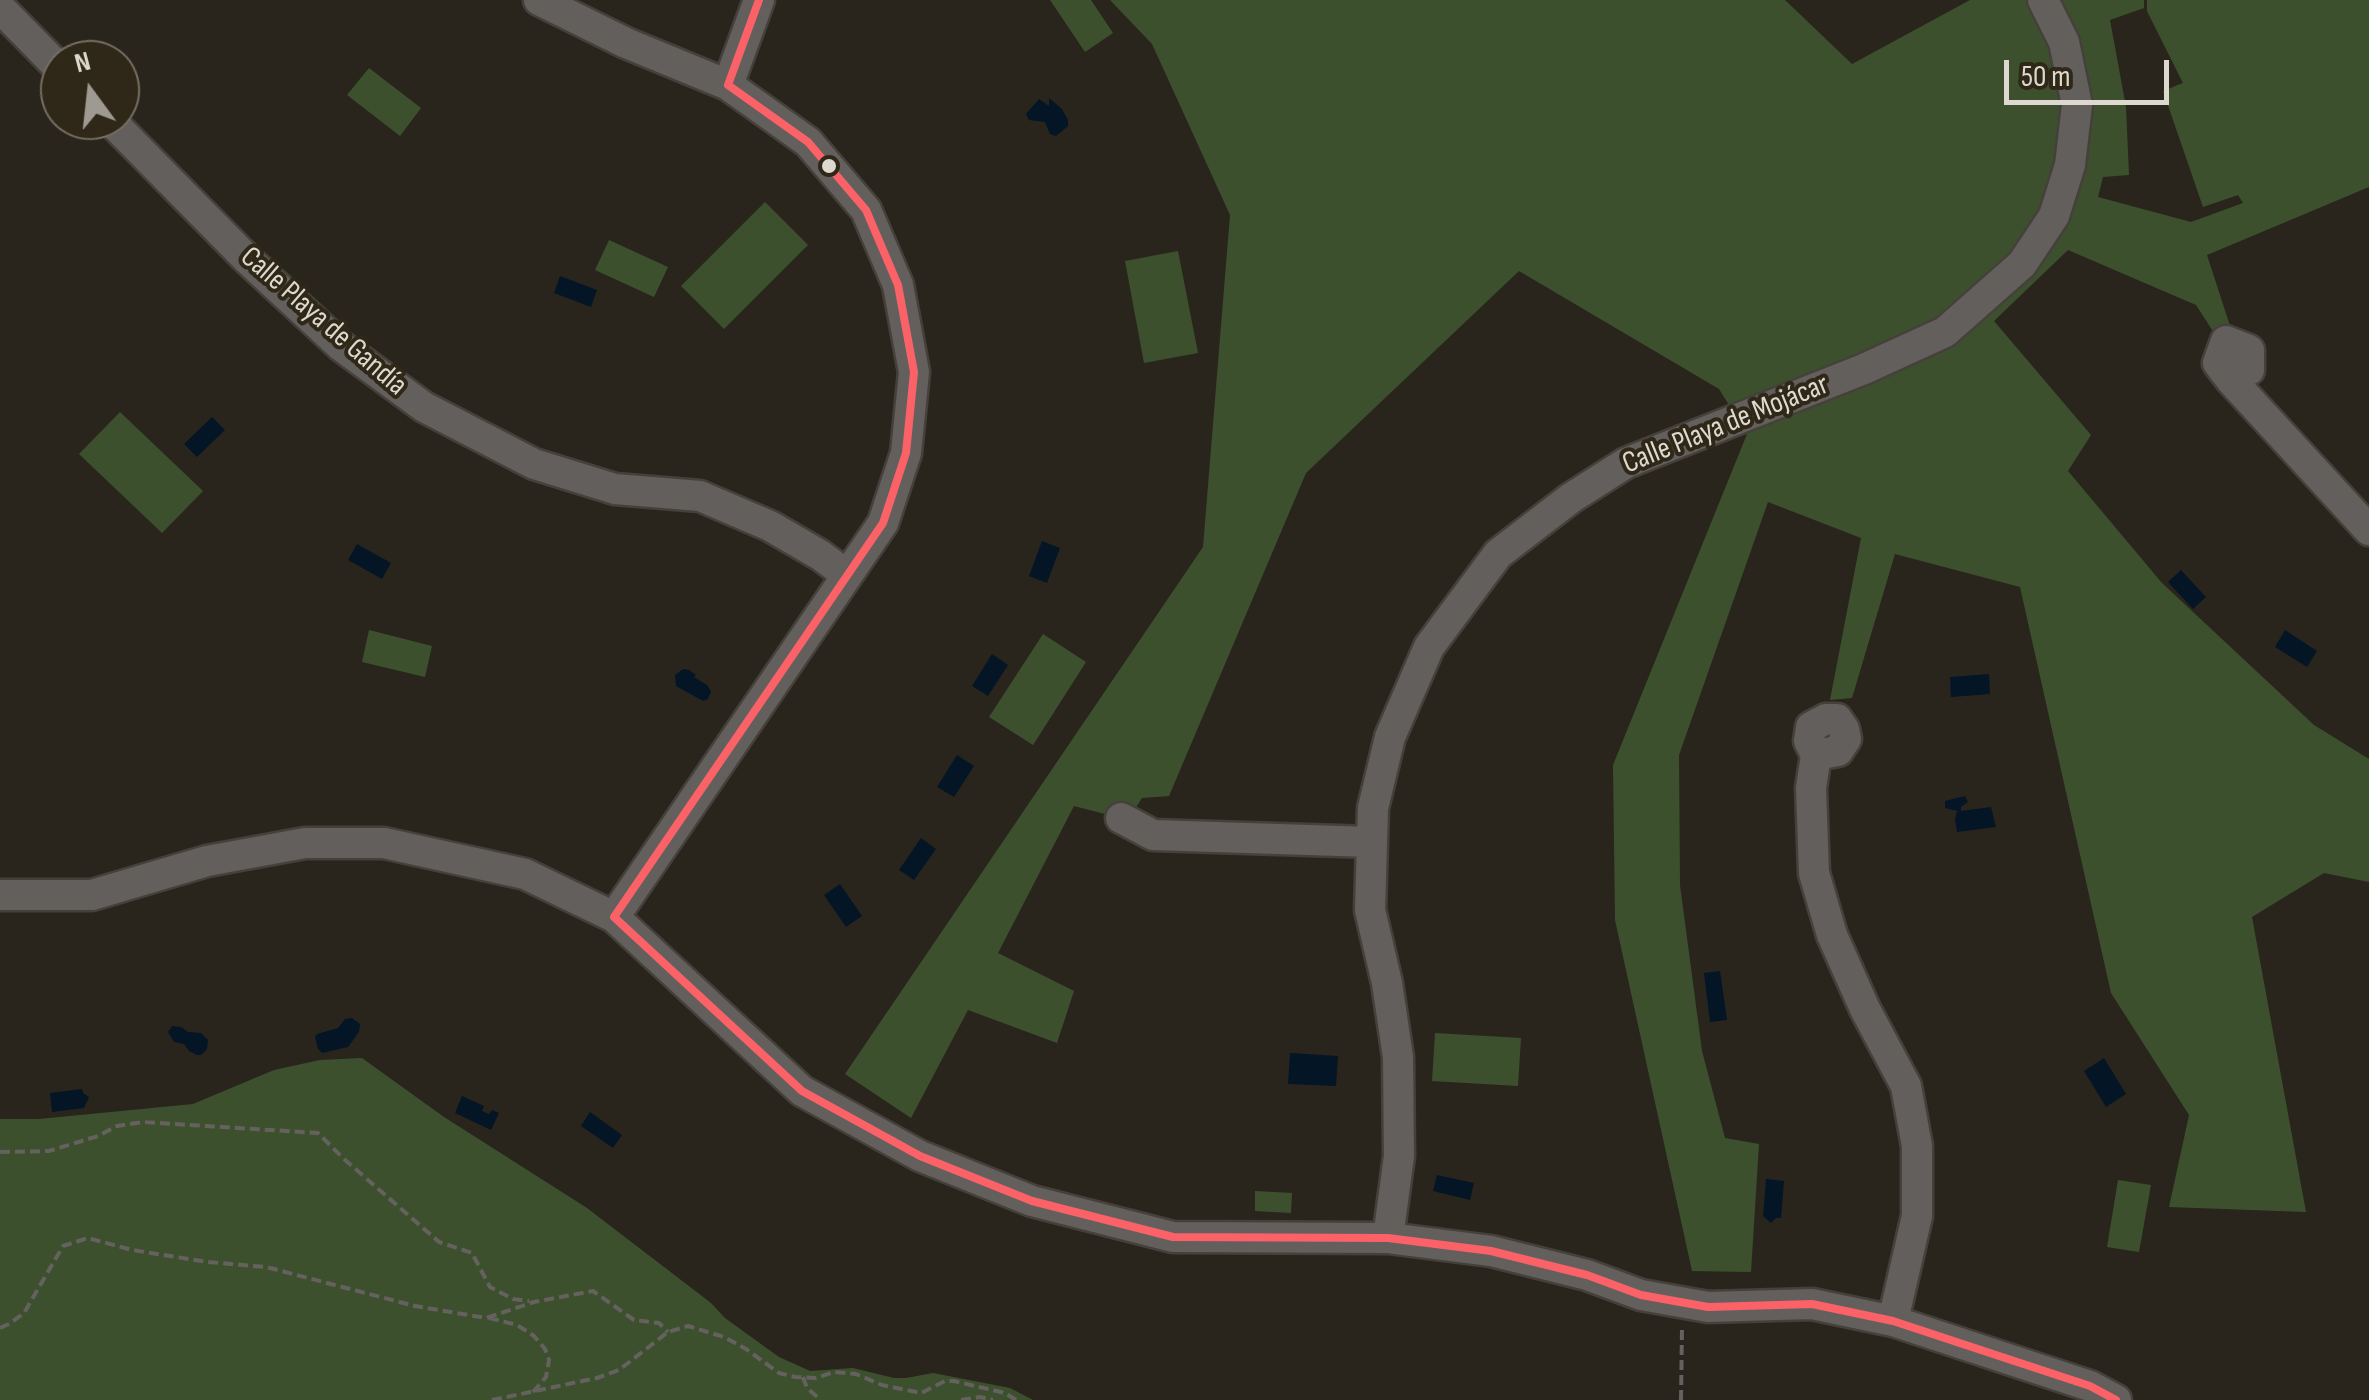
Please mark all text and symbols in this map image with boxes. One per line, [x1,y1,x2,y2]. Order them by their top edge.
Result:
north arrow [40,40,140,140]
scale bar [2009,40,2174,102]
text: N [71,45,94,80]
text: 50 m [2021,59,2070,95]
unlabelled marker [819,156,839,176]
street label: Calle Playa de Gandía [232,240,414,404]
street label: Calle Playa de Mojácar [1618,367,1834,483]

